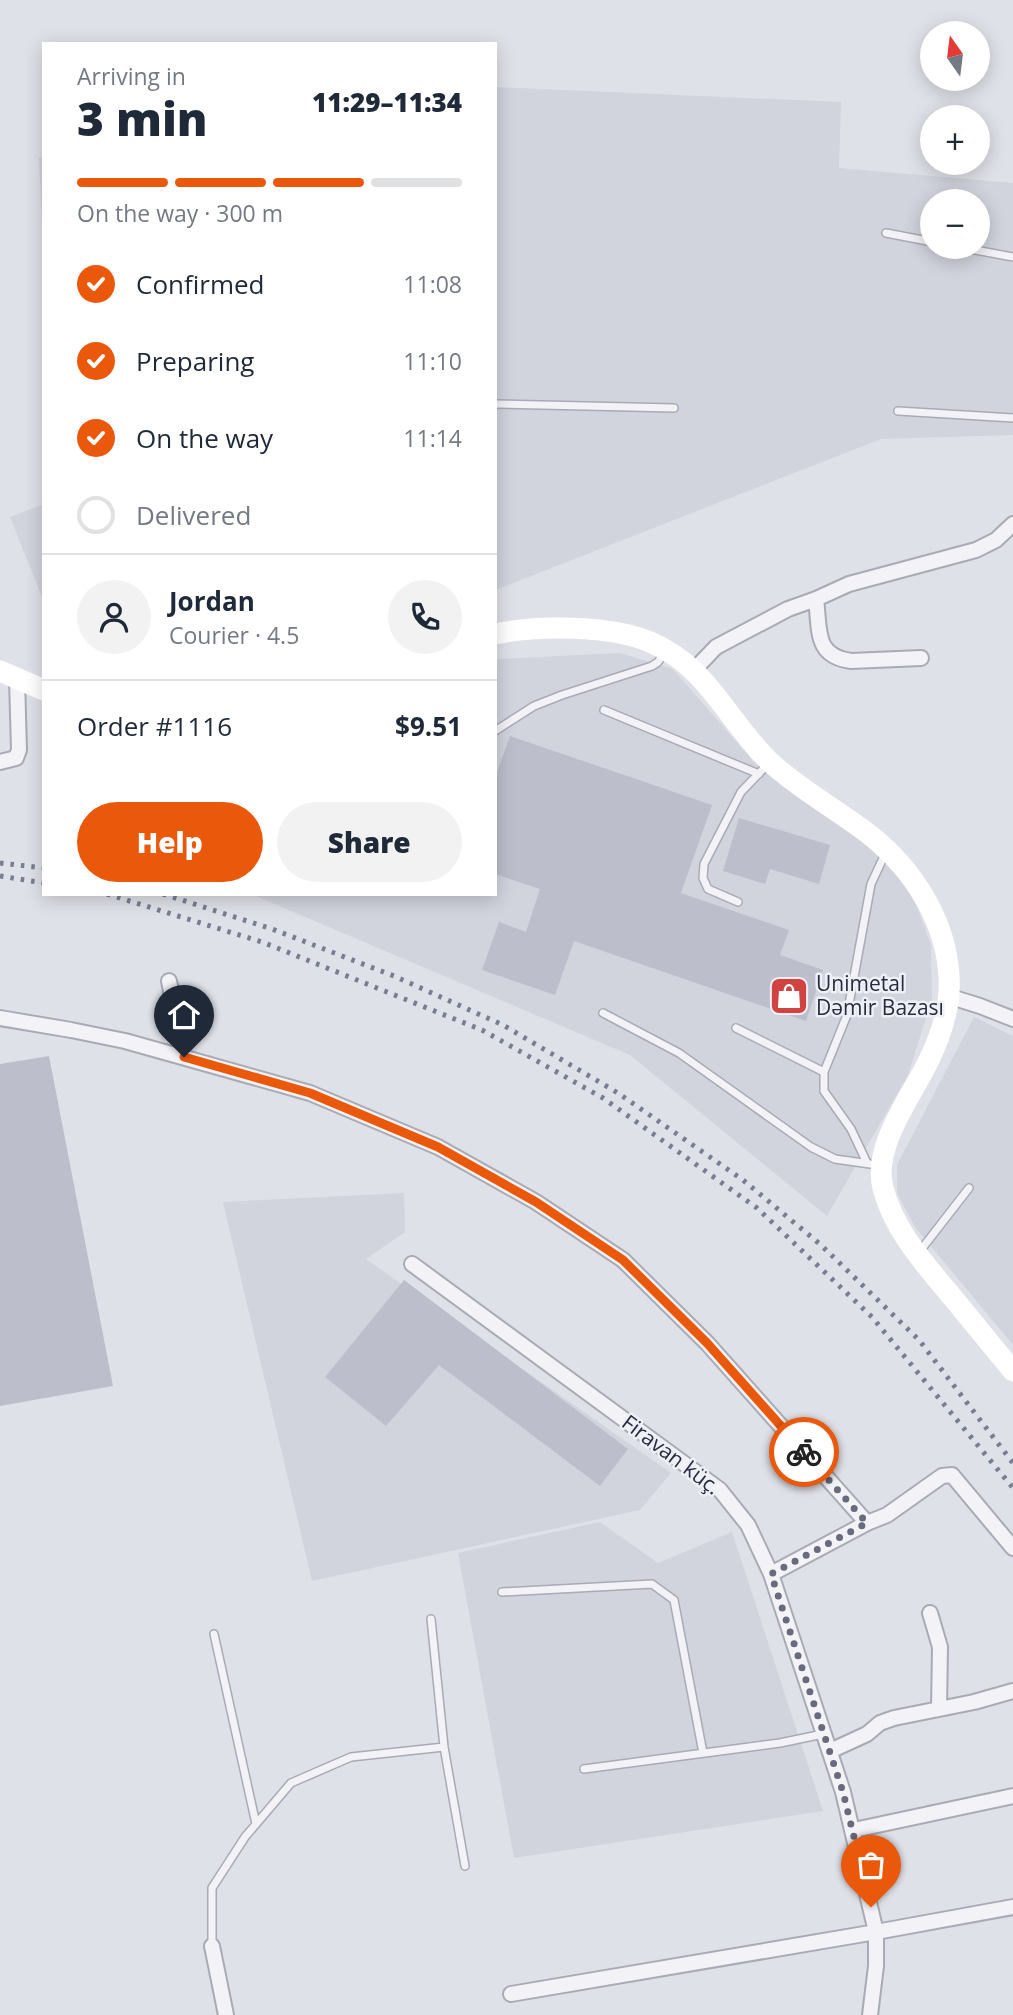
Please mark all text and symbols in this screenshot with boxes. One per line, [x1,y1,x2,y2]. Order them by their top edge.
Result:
north arrow [920,21,990,91]
map controls [920,21,990,259]
text: Arriving in [77,60,186,92]
text: 11:29–11:34 [312,84,462,120]
text: 3 min [77,87,208,149]
button: + [920,105,990,175]
button: − [920,189,990,259]
text: On the way · 300 m [77,197,283,229]
icon: check [77,265,115,303]
text: Confirmed [136,266,264,302]
text: 11:08 [403,268,462,300]
icon: check [77,342,115,380]
text: Preparing [136,343,254,379]
text: 11:10 [403,345,462,377]
icon: check [77,419,115,457]
text: On the way [136,420,273,456]
text: 11:14 [403,422,462,454]
text: Delivered [136,497,251,533]
button: person [77,580,151,654]
button: phone [388,580,462,654]
text: Jordan [169,583,255,619]
text: Courier · 4.5 [169,619,299,651]
text: Order #1116 [77,708,232,744]
text: $9.51 [395,708,462,744]
button: Help [77,802,263,882]
button: Share [277,802,462,882]
place label: Unimetal Dəmir Bazası [816,969,944,1021]
shop icon: Unimetal Dəmir Bazası [768,975,810,1017]
pin [154,985,214,1057]
icon: home [165,996,203,1034]
street label: Firavan küç. [617,1408,726,1500]
courier [769,1417,839,1487]
icon: bike [785,1433,823,1471]
pin [841,1835,901,1907]
icon: bag [852,1846,890,1884]

